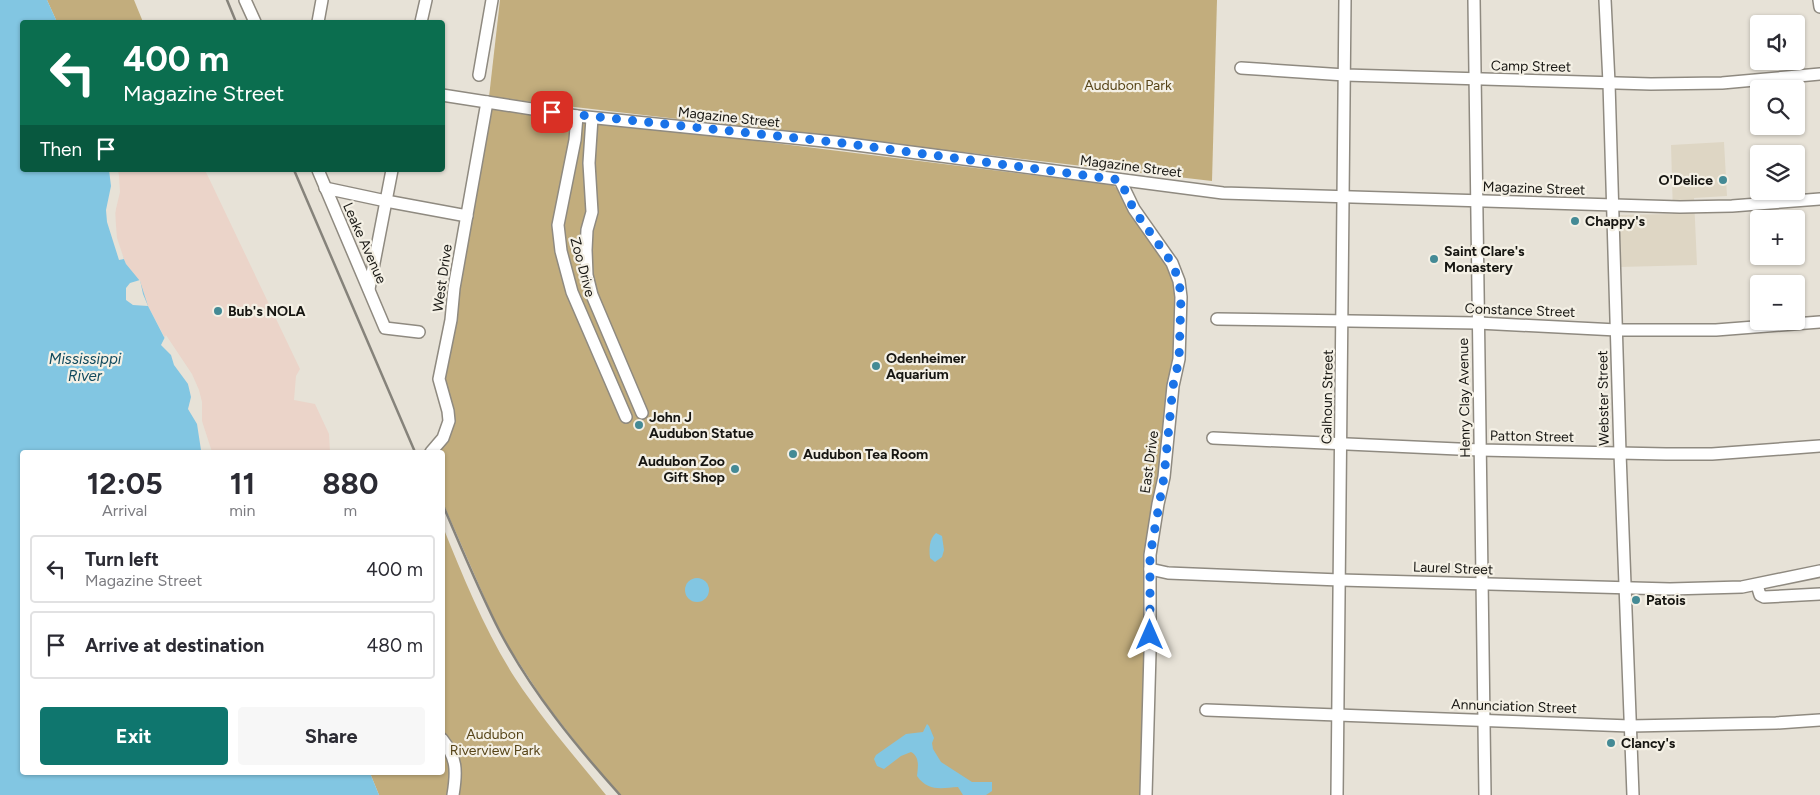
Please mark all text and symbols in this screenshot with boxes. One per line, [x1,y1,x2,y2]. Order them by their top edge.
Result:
map controls [1750,15,1805,330]
button: sound [1750,15,1805,70]
text: 400 m [123,38,229,80]
icon: left [40,40,105,105]
street label: Camp Street [1491,57,1571,76]
park label: Audubon Park [1084,77,1172,94]
text: Magazine Street [123,80,284,107]
button: search [1750,80,1805,135]
pin [531,91,573,133]
icon: arrive [538,98,566,126]
street label: Magazine Street [677,104,781,131]
icon: arrive [92,135,120,163]
text: Then [40,138,82,161]
button: layers [1750,145,1805,200]
street label: Magazine Street [1079,152,1183,181]
place label: O'Delice [1658,172,1713,189]
marker: O'Delice [1717,174,1729,186]
street label: Magazine Street [1482,178,1586,199]
street label: Leake Avenue [339,200,390,287]
button: + [1750,210,1805,265]
place label: Chappy's [1585,213,1646,230]
marker: Chappy's [1569,215,1581,227]
street label: Zoo Drive [566,235,599,299]
street label: West Drive [429,243,456,313]
place label: Saint Clare's Monastery [1444,243,1525,276]
marker: Saint Clare's Monastery [1428,253,1440,265]
button: − [1750,275,1805,330]
street label: Constance Street [1464,300,1576,321]
place label: Bub's NOLA [228,303,306,320]
marker: Bub's NOLA [212,305,224,317]
street label: Henry Clay Avenue [1455,338,1474,458]
water label: Mississippi River [49,350,122,385]
place label: Odenheimer Aquarium [886,350,966,383]
street label: Calhoun Street [1318,350,1337,444]
street label: Webster Street [1594,350,1613,446]
marker: Odenheimer Aquarium [870,360,882,372]
place label: John J Audubon Statue [649,409,754,442]
marker: John J Audubon Statue [633,419,645,431]
street label: Patton Street [1490,427,1574,446]
street label: East Drive [1137,429,1162,494]
place label: Audubon Tea Room [803,446,928,463]
marker: Audubon Tea Room [787,448,799,460]
place label: Audubon Zoo Gift Shop [638,453,725,486]
marker: Audubon Zoo Gift Shop [729,463,741,475]
text: 12:05 [87,465,163,502]
text: 11 [230,465,255,502]
text: 880 [322,465,378,502]
text: Arrival [102,501,147,520]
text: min [229,501,256,520]
text: m [343,501,357,520]
text: Turn left [85,548,159,571]
icon: left [42,555,70,583]
text: 400 m [366,558,423,581]
street label: Laurel Street [1413,559,1493,578]
text: Magazine Street [85,571,202,590]
place label: Patois [1646,592,1686,609]
marker: Patois [1630,594,1642,606]
position arrow [1123,608,1175,660]
icon: arrive [42,631,70,659]
text: Arrive at destination [85,634,264,657]
text: 480 m [366,634,423,657]
street label: Annunciation Street [1451,696,1577,717]
button: Exit [40,707,228,765]
button: Share [238,707,425,765]
park label: Audubon Riverview Park [450,726,540,759]
place label: Clancy's [1621,735,1676,752]
marker: Clancy's [1605,737,1617,749]

